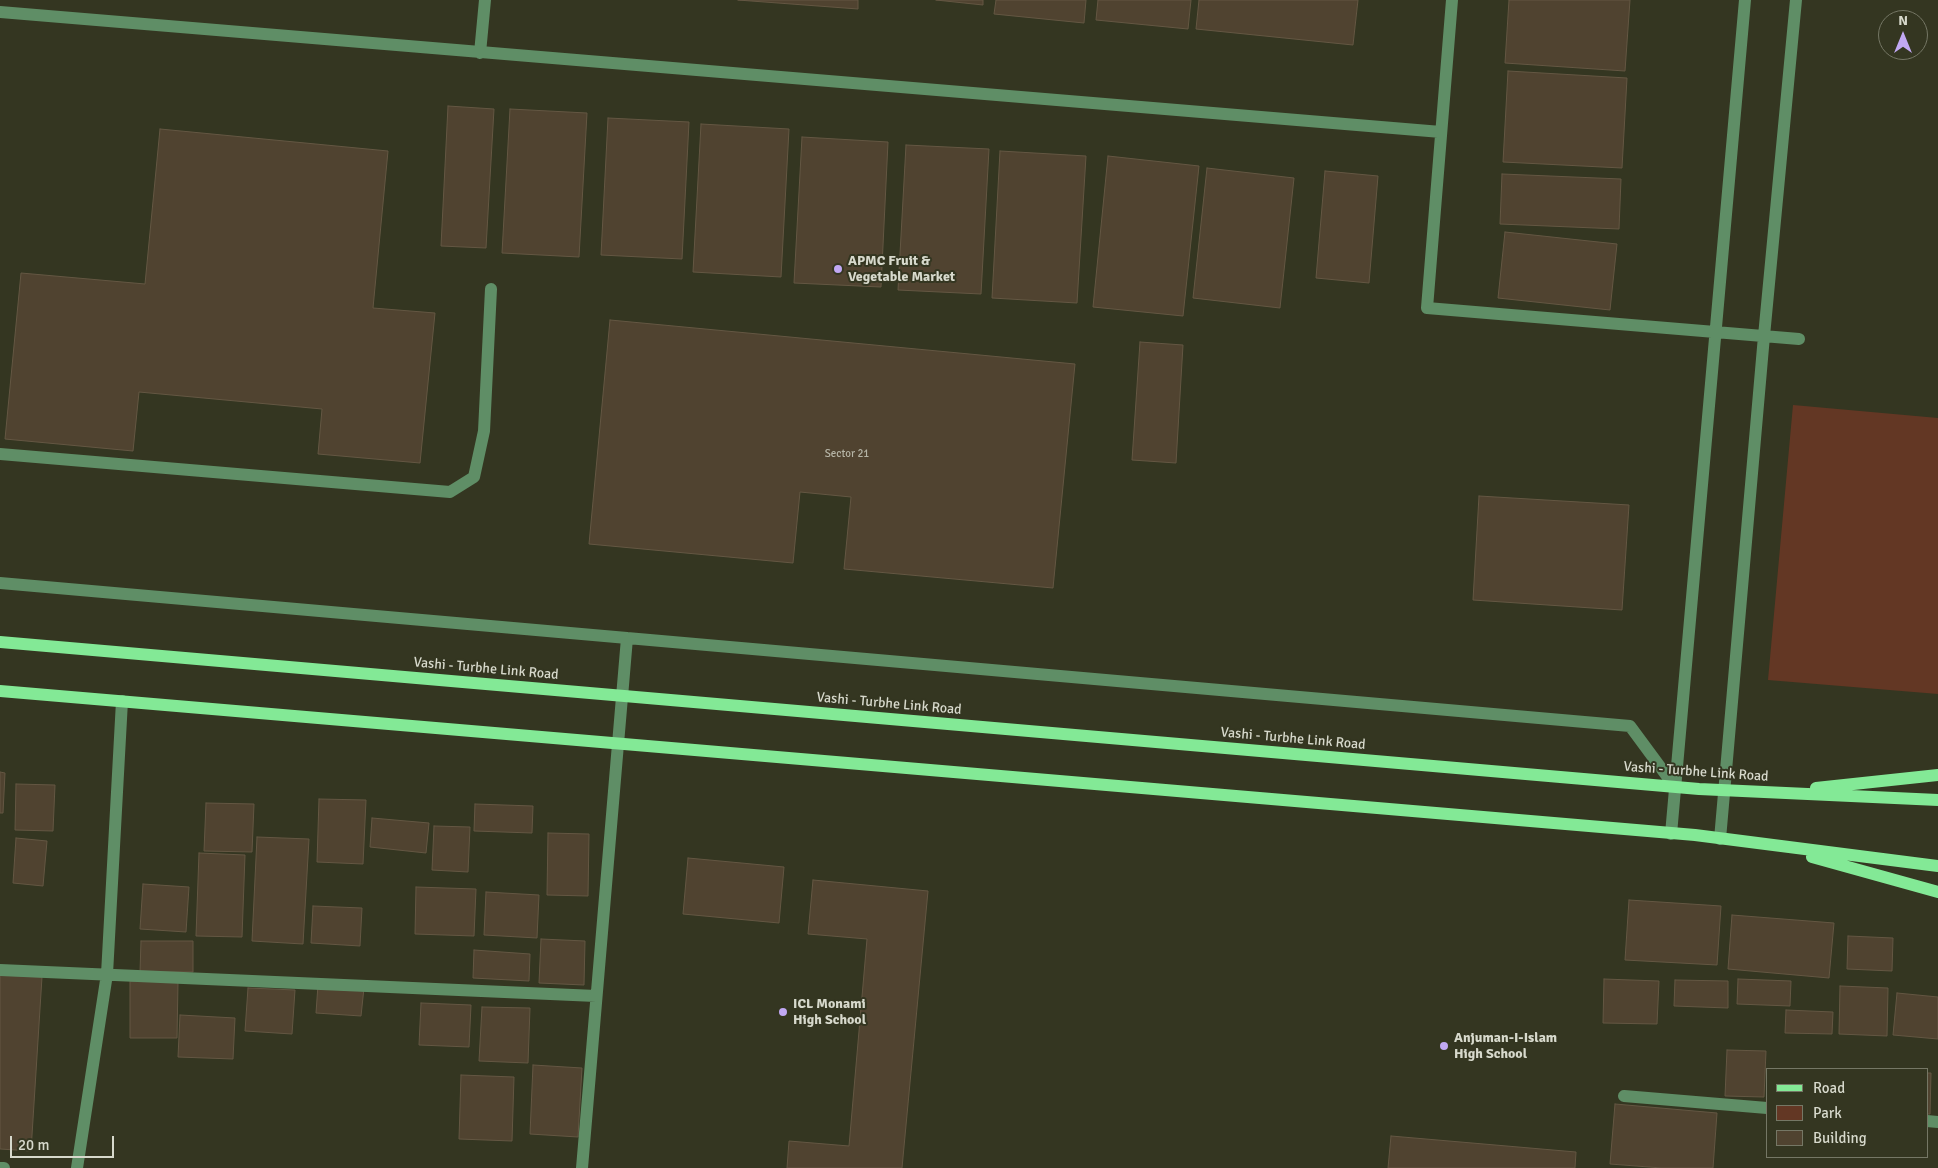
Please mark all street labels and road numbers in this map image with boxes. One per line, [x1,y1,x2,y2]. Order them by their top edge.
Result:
street label: Vashi - Turbhe Link Road [413,654,559,684]
street label: Vashi - Turbhe Link Road [816,689,962,719]
street label: Vashi - Turbhe Link Road [1220,724,1366,754]
street label: Vashi - Turbhe Link Road [1623,759,1769,785]

